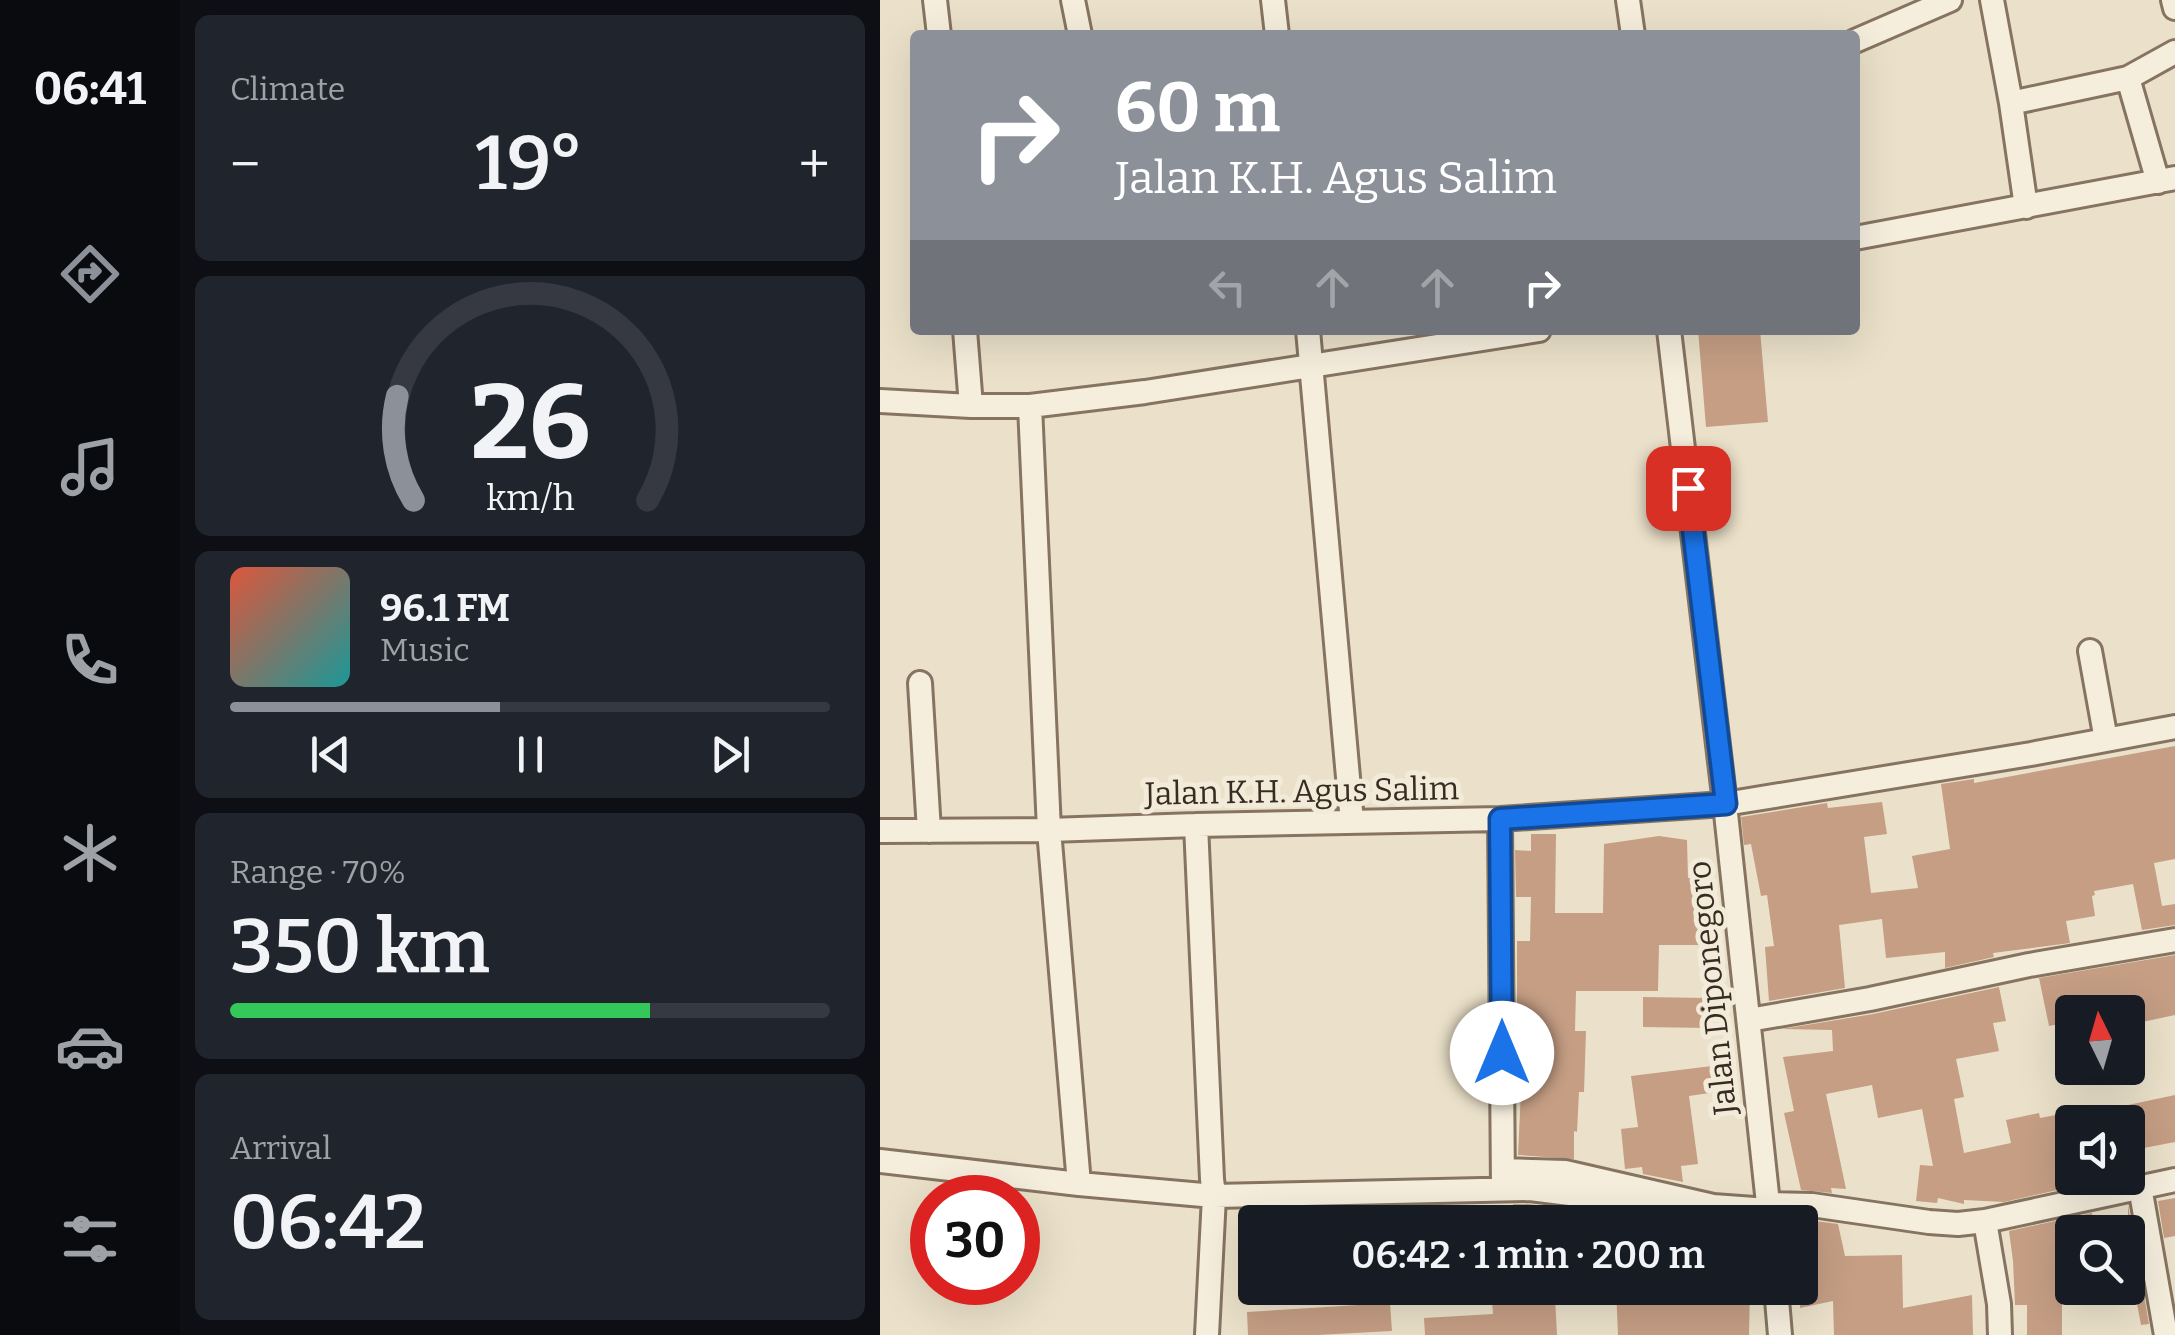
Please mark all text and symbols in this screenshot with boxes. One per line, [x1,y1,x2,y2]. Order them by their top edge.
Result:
text: 06:41 [34,62,146,116]
text: 60 m [1115,66,1280,150]
text: Climate [230,70,345,108]
icon: right [950,70,1080,200]
text: 19° [475,119,584,209]
text: − [230,132,260,198]
text: + [799,132,830,198]
text: Jalan K.H. Agus Salim [1115,151,1557,205]
icon: directions [55,239,125,309]
icon: left [1200,260,1255,315]
icon: ahead [1305,260,1360,315]
icon: ahead [1410,260,1465,315]
icon: right [1515,260,1570,315]
text: 26 [470,361,590,486]
icon: music [55,432,125,502]
pin [1646,446,1731,531]
icon: arrive [1661,461,1716,516]
text: km/h [486,477,574,519]
text: 96.1 FM [380,585,510,631]
icon: phone [55,625,125,695]
text: Music [380,631,470,669]
icon: previous [303,727,358,782]
icon: pause [503,727,558,782]
icon: next [703,727,758,782]
street label: Jalan K.H. Agus Salim [1144,769,1459,813]
icon: climate [55,818,125,888]
text: Range · 70% [230,853,406,891]
street label: Jalan Diponegoro [1680,859,1744,1118]
text: 350 km [230,902,490,992]
north arrow [2055,995,2145,1085]
map controls [2055,995,2145,1305]
position arrow [1450,1001,1554,1105]
icon: car [55,1011,125,1081]
button: sound [2055,1105,2145,1195]
text: Arrival [230,1129,331,1167]
speed limit sign: 30 [910,1175,1040,1305]
text: 06:42 [230,1178,426,1268]
icon: filters [55,1204,125,1274]
button: search [2055,1215,2145,1305]
text: 06:42 · 1 min · 200 m [1351,1232,1705,1278]

